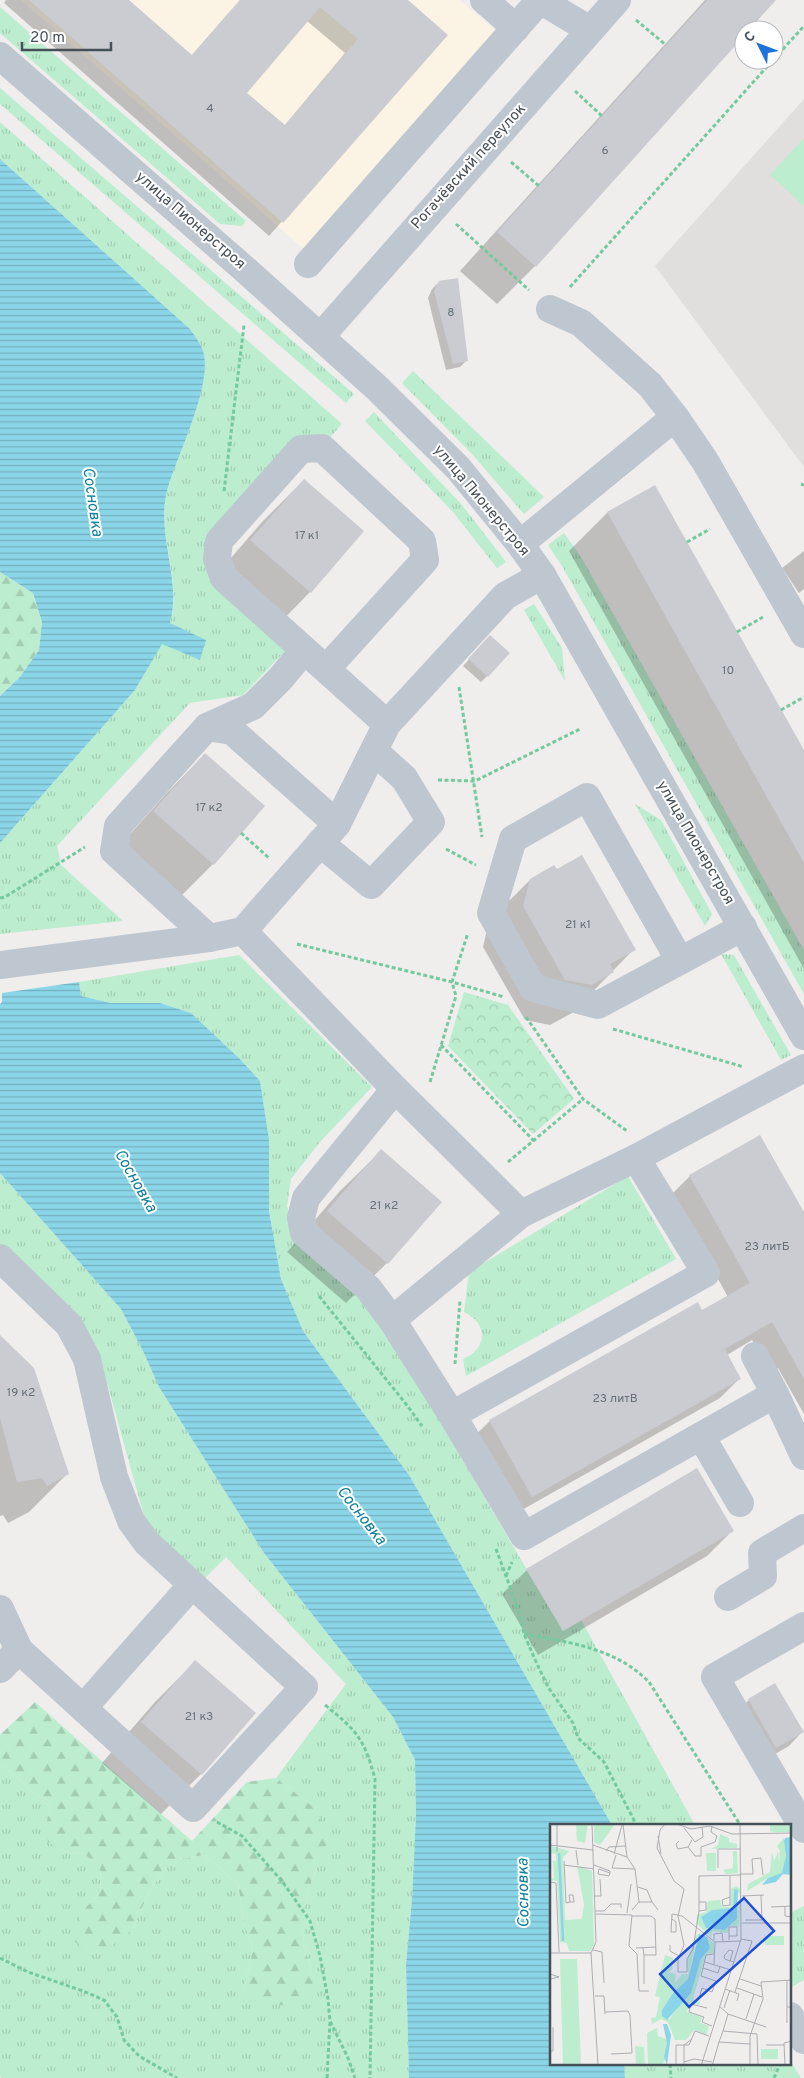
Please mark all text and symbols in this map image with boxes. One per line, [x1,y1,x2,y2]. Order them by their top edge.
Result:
scale bar [22,20,111,52]
north arrow [734,20,784,70]
text: С [741,28,760,46]
text: 20 m [30,29,65,48]
street label: Рогачёвский переулок [408,100,530,234]
house number: 4 [206,101,214,117]
house number: 6 [601,143,609,159]
street label: улица Пионерстроя [131,168,249,274]
house number: 8 [447,305,455,321]
street label: улица Пионерстроя [429,441,533,561]
water label: Сосновка [77,466,107,539]
house number: 17 к1 [295,528,319,544]
house number: 10 [722,663,734,679]
street label: улица Пионерстроя [652,778,738,908]
house number: 17 к2 [195,800,223,816]
house number: 21 к1 [565,917,591,933]
water label: Сосновка [109,1146,161,1217]
house number: 21 к2 [370,1198,398,1214]
house number: 23 литБ [744,1239,790,1255]
house number: 19 к2 [7,1385,35,1401]
house number: 23 литВ [592,1391,638,1407]
water label: Сосновка [332,1482,391,1550]
house number: 21 к3 [185,1709,213,1725]
inset map [550,1824,792,2066]
water label: Сосновка [513,1857,535,1928]

